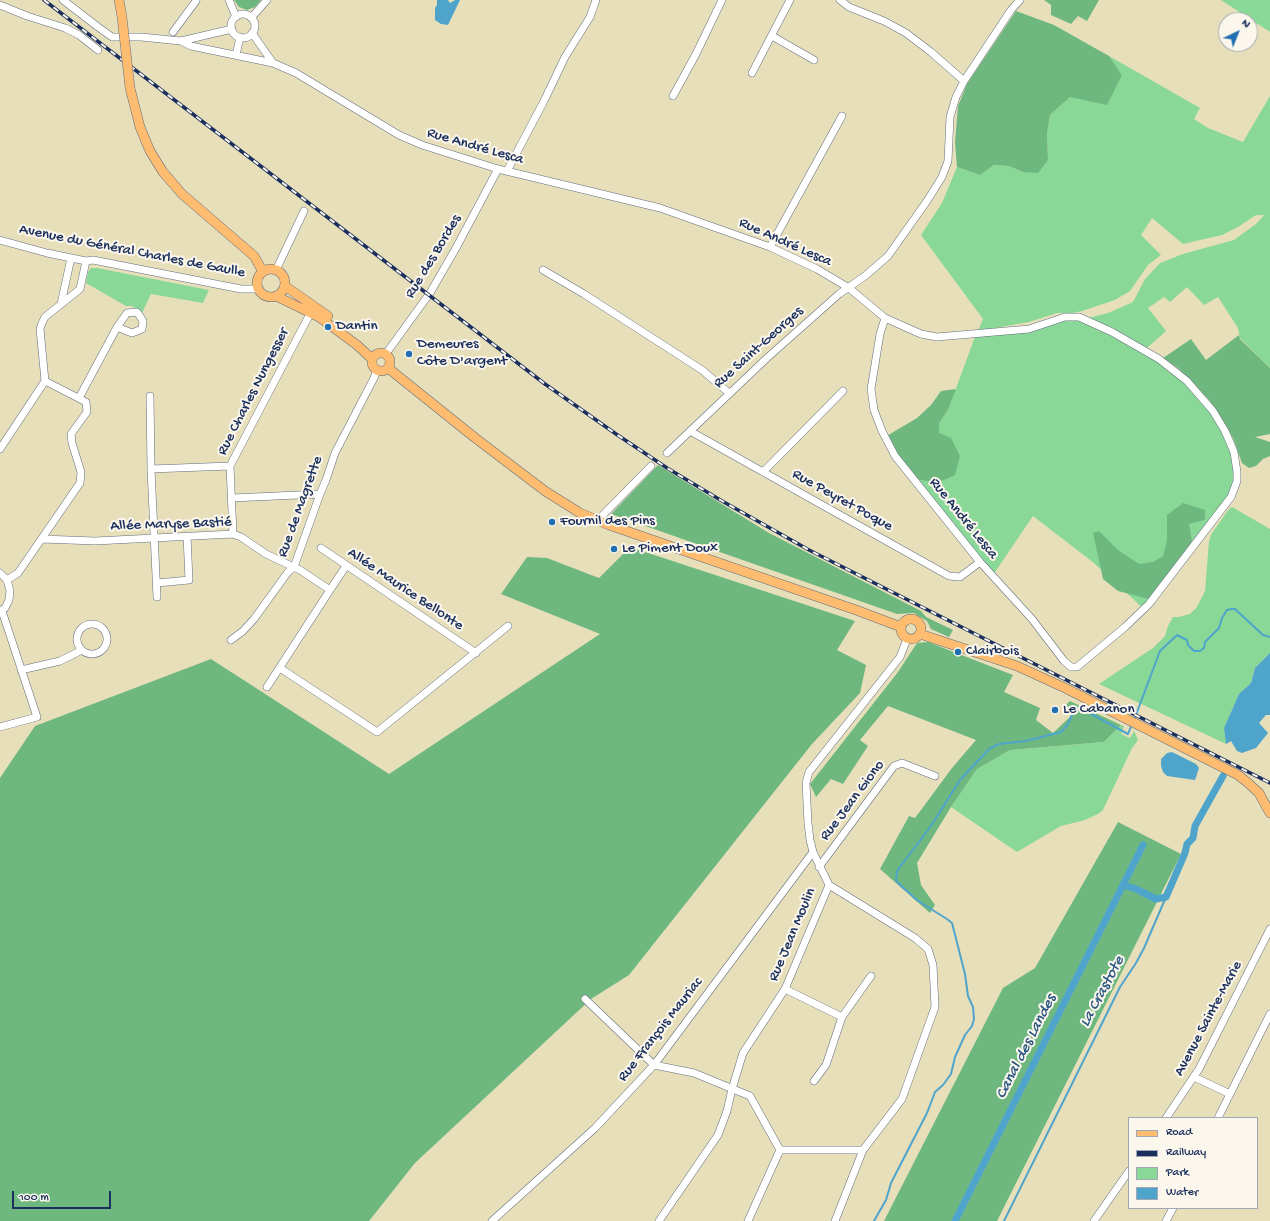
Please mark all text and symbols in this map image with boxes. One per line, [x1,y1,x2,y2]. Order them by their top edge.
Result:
north arrow [1218,12,1258,52]
text: N [1239,17,1252,31]
street label: Rue André Lesca [425,125,525,169]
street label: Rue des Bordes [402,212,466,302]
street label: Rue André Lesca [736,214,834,272]
street label: Avenue du Général Charles de Gaulle [17,221,247,283]
street label: Rue Saint-Georges [710,303,808,393]
place label: Dantin [336,318,378,336]
marker: Dantin [323,322,333,332]
street label: Rue Charles Nungesser [214,325,294,459]
place label: Demeures Côte D'argent [417,336,507,371]
marker: Demeures Côte D'argent [404,349,414,359]
street label: Rue de Magrette [274,454,328,560]
street label: Rue Peyret Poque [789,466,895,536]
street label: Rue André Lesca [925,475,1001,563]
place label: Fournil des Pins [560,513,655,531]
street label: Allée Maryse Bastié [110,514,232,536]
marker: Fournil des Pins [547,517,557,527]
place label: Le Piment Doux [622,540,718,558]
marker: Le Piment Doux [609,544,619,554]
street label: Allée Maurice Bellonte [344,545,466,635]
place label: Clairbois [966,643,1019,661]
marker: Clairbois [953,647,963,657]
place label: Le Cabanon [1063,701,1135,719]
marker: Le Cabanon [1050,705,1060,715]
street label: Rue Jean Giono [817,757,889,845]
street label: Rue Jean Moulin [765,886,821,984]
water label: La Crastote [1076,953,1130,1031]
street label: Avenue Sainte-Marie [1171,958,1247,1080]
street label: Rue François Mauriac [615,974,707,1086]
water label: Canal des Landes [992,992,1062,1102]
legend [1128,1117,1258,1209]
text: Road [1166,1126,1192,1140]
text: Railway [1166,1146,1206,1160]
text: Park [1166,1166,1189,1180]
scale bar [14,1183,113,1209]
text: Water [1166,1186,1198,1200]
text: 100 m [19,1191,49,1205]

